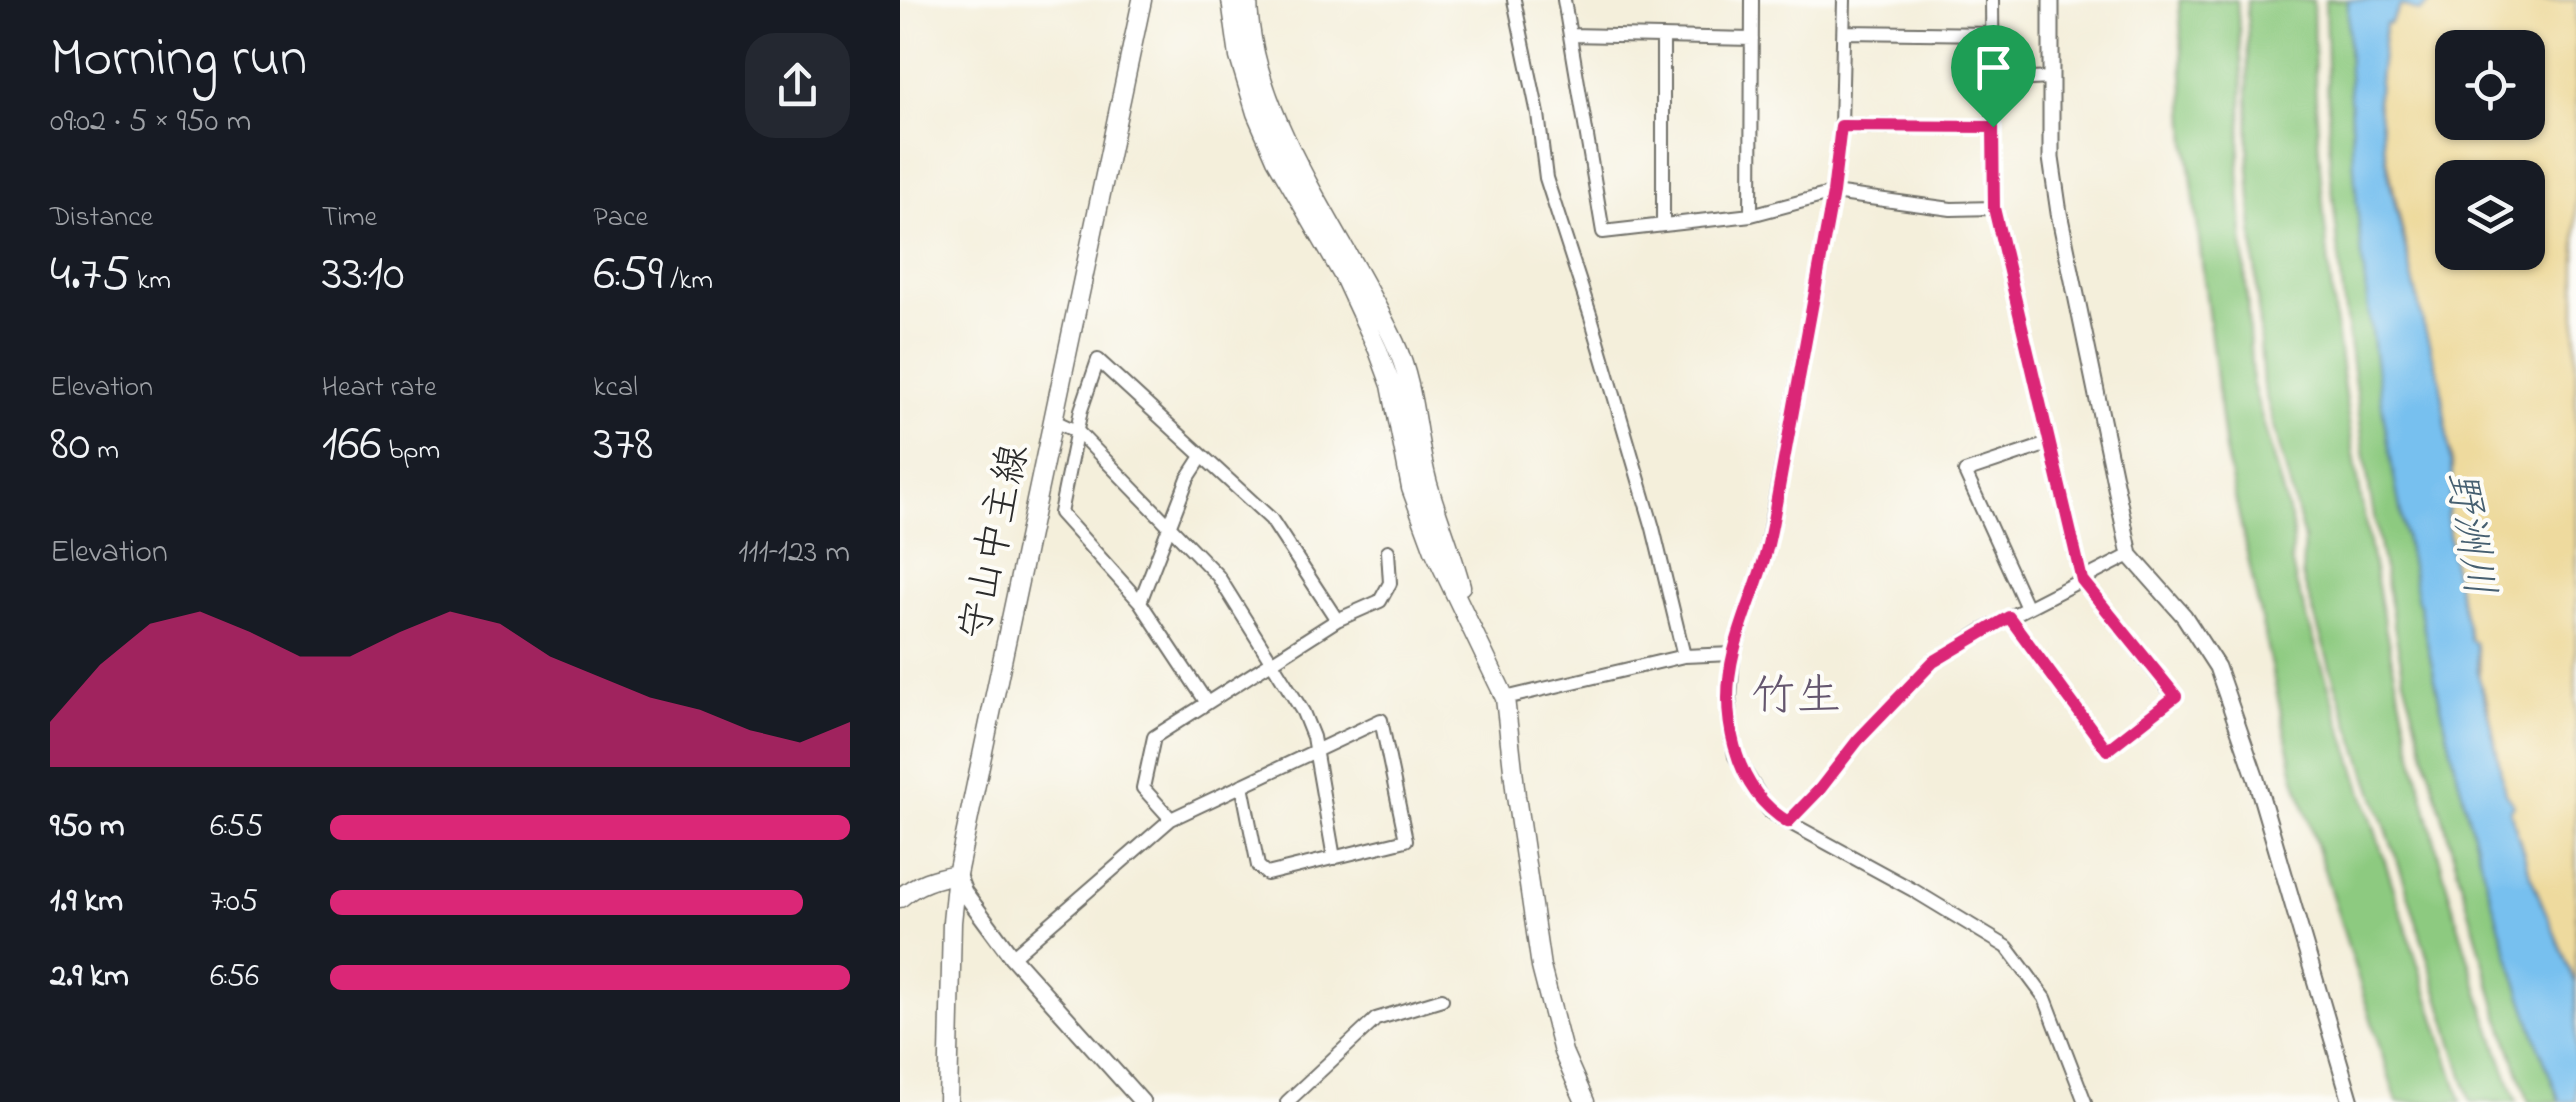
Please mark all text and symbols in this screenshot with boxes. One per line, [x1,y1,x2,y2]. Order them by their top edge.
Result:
text: Morning run [50,21,307,101]
pin [1951,25,2036,128]
map controls [2435,30,2545,270]
button: locate [2435,30,2545,140]
button: share [745,33,850,138]
icon: arrive [1966,40,2021,95]
text: 09:02 · 5 × 950 m [50,99,251,146]
button: layers [2435,160,2545,270]
text: Distance [50,198,153,239]
text: Time [322,198,377,239]
text: Pace [593,198,648,239]
text: 4.75 [50,239,130,312]
text: 33:10 [322,239,405,312]
text: 6:59 [593,239,663,312]
text: km [130,261,171,302]
text: /km [663,261,713,302]
text: Elevation [50,368,153,409]
text: Heart rate [322,368,436,409]
text: kcal [593,368,638,409]
text: 80 [50,409,90,482]
text: 166 [322,409,382,482]
text: 378 [593,409,653,482]
text: m [90,431,119,472]
text: bpm [382,431,440,472]
street label: 守山中主線 [947,439,1046,647]
water label: 野洲川 [2429,467,2509,601]
text: Elevation [50,530,168,577]
text: 111–123 m [738,530,850,577]
district label: 竹生 [1751,665,1841,731]
text: 950 m [50,804,125,851]
text: 6:55 [210,804,263,851]
text: 1.9 km [50,879,123,926]
text: 7:05 [210,879,258,926]
text: 2.9 km [50,954,129,1001]
text: 6:56 [210,954,259,1001]

